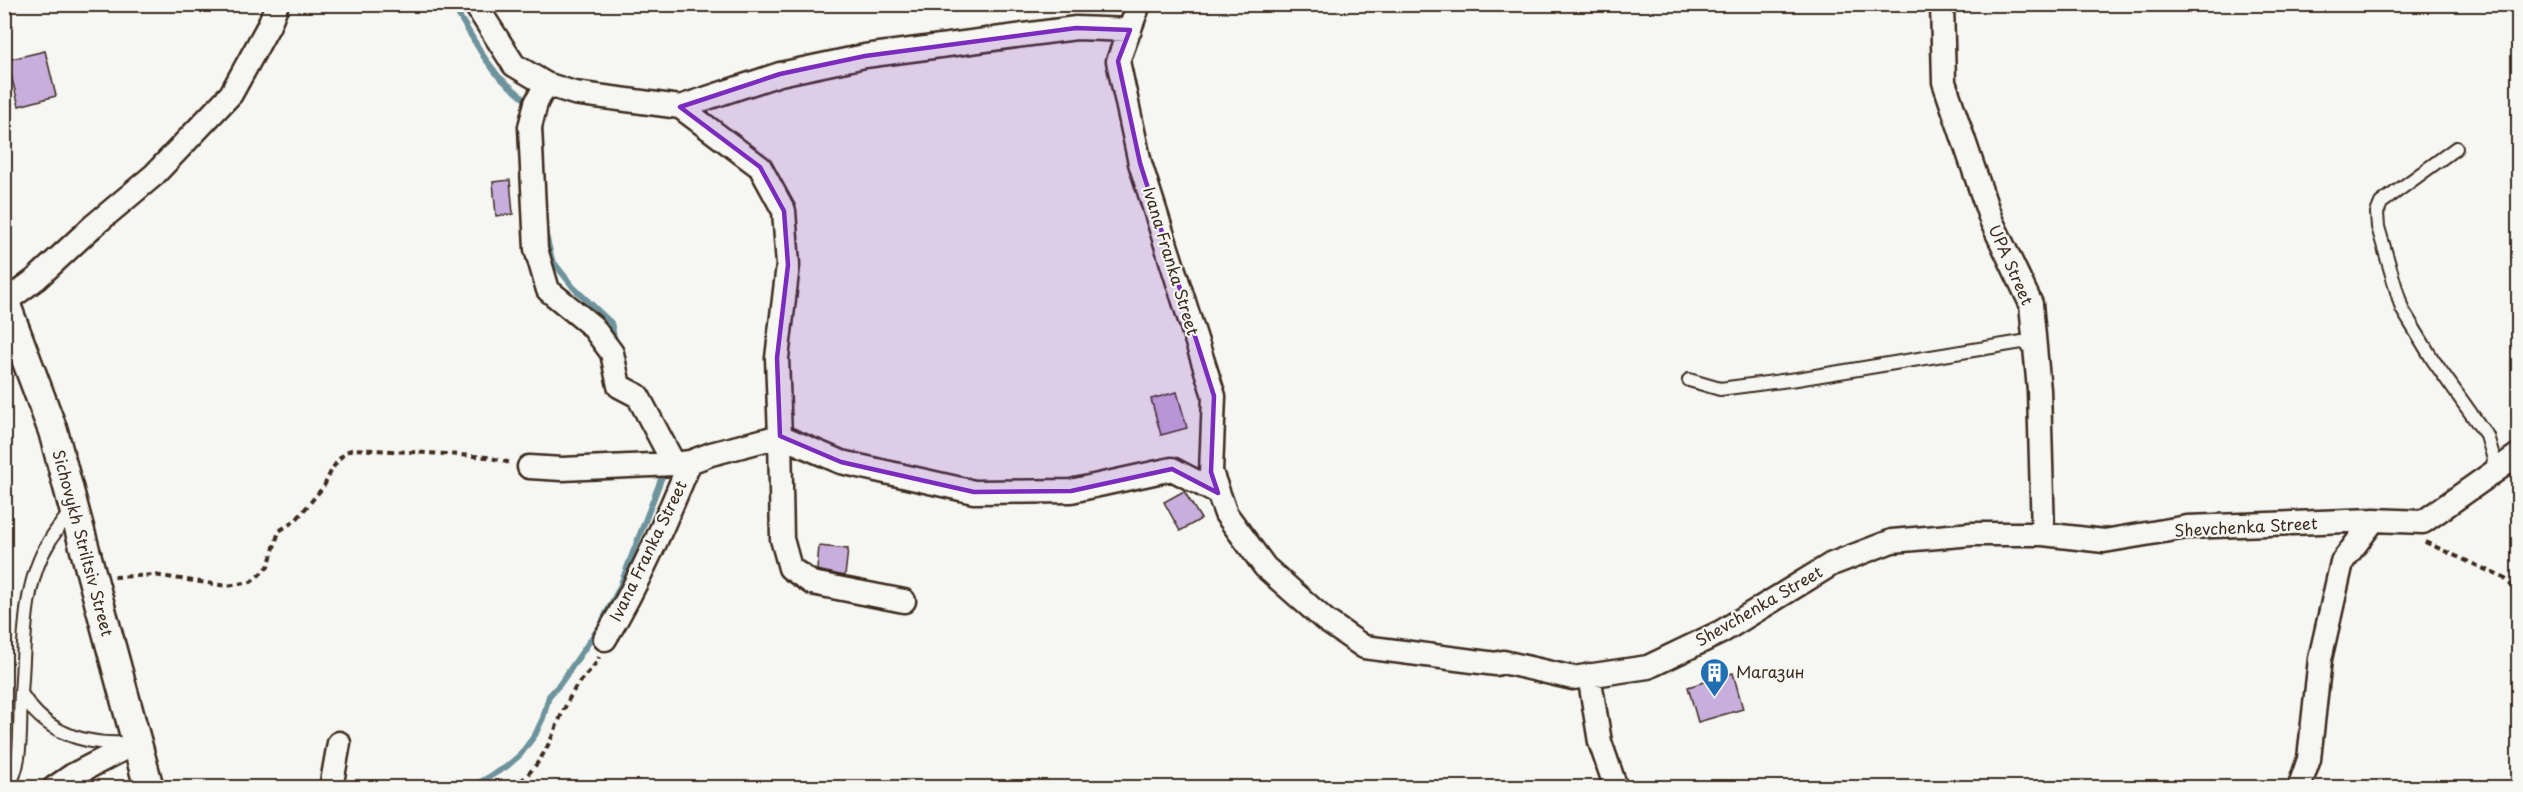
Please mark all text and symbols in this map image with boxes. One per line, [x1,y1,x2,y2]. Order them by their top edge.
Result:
street label: Ivana Franka Street [1138,183,1206,339]
street label: UPA Street [1984,221,2040,309]
street label: Sichovykh Striltsiv Street [48,447,120,639]
street label: Ivana Franka Street [602,475,692,625]
street label: Shevchenka Street [2174,510,2319,542]
street label: Shevchenka Street [1690,559,1827,651]
building icon: Магазин [1699,656,1731,698]
place label: Магазин [1736,659,1805,683]

